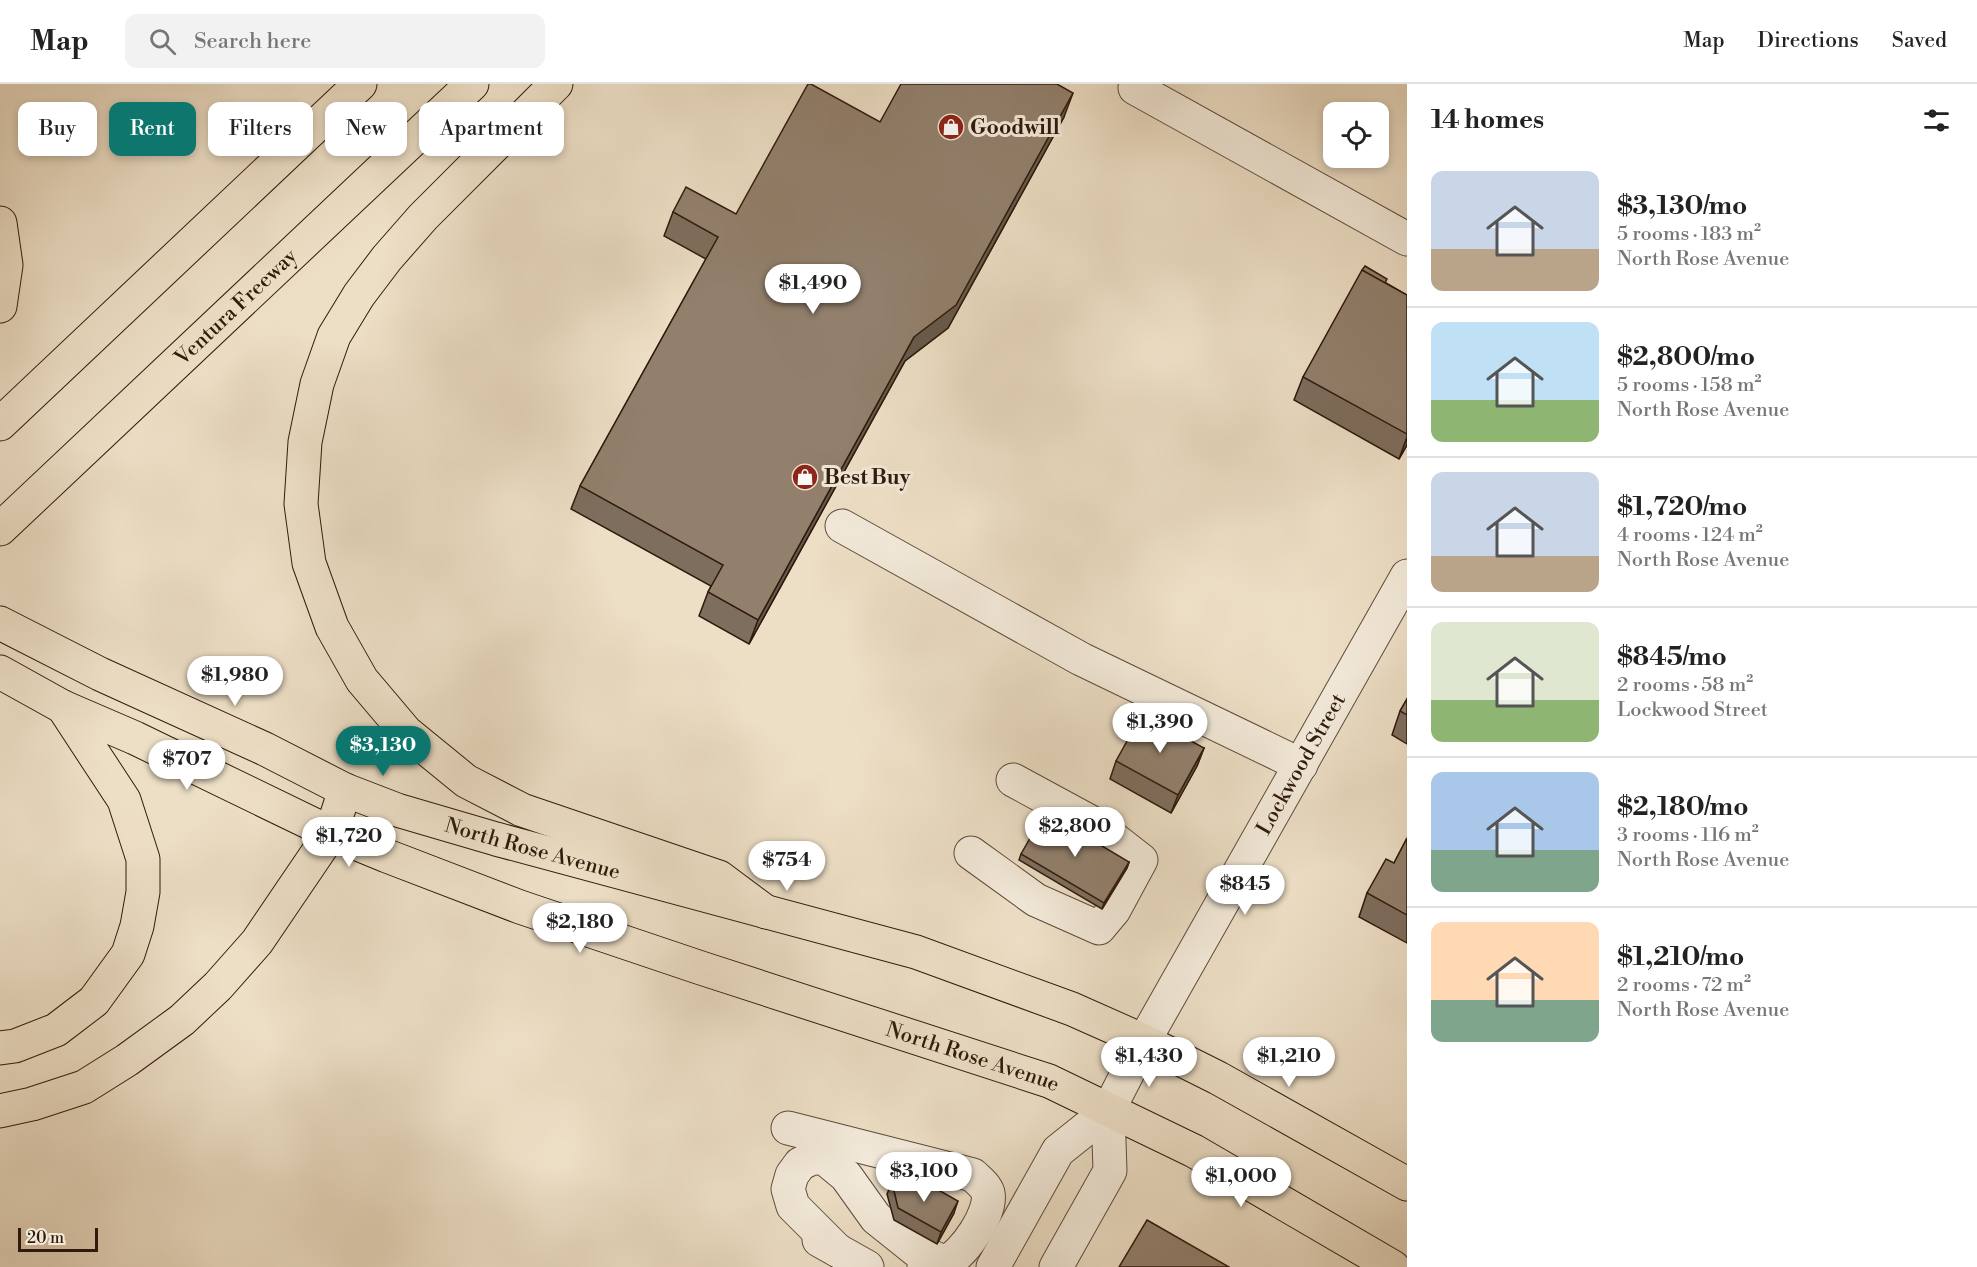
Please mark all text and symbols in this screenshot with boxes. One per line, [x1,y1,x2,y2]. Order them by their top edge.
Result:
search box [125,14,545,68]
text: Map [30,24,89,59]
icon: search [146,25,179,58]
text: Search here [194,28,311,55]
text: Map [1683,28,1725,54]
text: Directions [1758,28,1859,54]
text: Saved [1892,28,1947,54]
chip: Buy [18,102,97,156]
chip: Rent [109,102,196,156]
chip: Filters [208,102,313,156]
chip: New [325,102,407,156]
chip: Apartment [419,102,564,156]
map controls [1323,102,1389,168]
button: locate [1323,102,1389,168]
text: 14 homes [1431,104,1544,136]
icon: filters [1920,104,1953,137]
shop icon: Goodwill [936,112,966,142]
place label: Goodwill [970,115,1060,141]
text: $3,130/mo [1617,190,1747,222]
icon: home [1479,195,1551,267]
text: 5 rooms · 183 m² [1617,222,1761,247]
street label: Ventura Freeway [169,243,304,372]
text: North Rose Avenue [1617,247,1789,272]
pin: $1,490 [764,264,862,315]
text: $1,490 [779,271,847,296]
text: $2,800/mo [1617,341,1755,373]
icon: home [1479,346,1551,418]
text: 5 rooms · 158 m² [1617,373,1761,398]
text: North Rose Avenue [1617,398,1789,423]
shop icon: Best Buy [790,462,820,492]
place label: Best Buy [824,465,911,491]
text: $1,720/mo [1617,491,1747,523]
icon: home [1479,496,1551,568]
text: 4 rooms · 124 m² [1617,523,1763,548]
text: North Rose Avenue [1617,548,1789,573]
text: $845/mo [1617,641,1727,673]
icon: home [1479,646,1551,718]
pin: $1,980 [186,656,284,707]
text: $1,980 [201,663,269,688]
text: 2 rooms · 58 m² [1617,673,1753,698]
street label: Lockwood Street [1251,689,1352,840]
text: Lockwood Street [1617,698,1768,723]
pin: $1,390 [1111,703,1209,754]
text: $1,390 [1126,710,1194,735]
pin: $3,130 [334,726,432,777]
text: $3,130 [350,733,416,758]
pin: $707 [151,740,223,791]
text: $707 [162,747,212,772]
text: $2,180/mo [1617,791,1748,823]
icon: home [1479,796,1551,868]
pin: $2,800 [1026,807,1124,858]
street label: North Rose Avenue [441,813,623,886]
text: $2,800 [1039,814,1111,839]
pin: $1,720 [300,817,398,868]
text: 3 rooms · 116 m² [1617,823,1759,848]
text: $1,720 [316,824,382,849]
pin: $754 [751,841,823,892]
text: $754 [762,848,812,873]
text: North Rose Avenue [1617,848,1789,873]
pin: $845 [1209,865,1281,916]
text: $845 [1220,872,1270,897]
pin: $2,180 [531,903,629,954]
text: $2,180 [546,910,614,935]
text: $1,210/mo [1617,941,1744,973]
icon: home [1479,946,1551,1018]
text: 2 rooms · 72 m² [1617,973,1751,998]
text: North Rose Avenue [1617,998,1789,1023]
street label: North Rose Avenue [882,1017,1064,1098]
pin: $1,430 [1100,1037,1198,1088]
pin: $1,210 [1240,1037,1338,1088]
text: $1,430 [1115,1044,1183,1069]
text: $1,210 [1257,1044,1321,1069]
pin: $3,100 [875,1152,973,1203]
pin: $1,000 [1192,1157,1290,1208]
text: $3,100 [890,1159,958,1184]
text: $1,000 [1205,1164,1277,1189]
scale bar [18,1225,98,1252]
text: 20 m [27,1228,64,1248]

